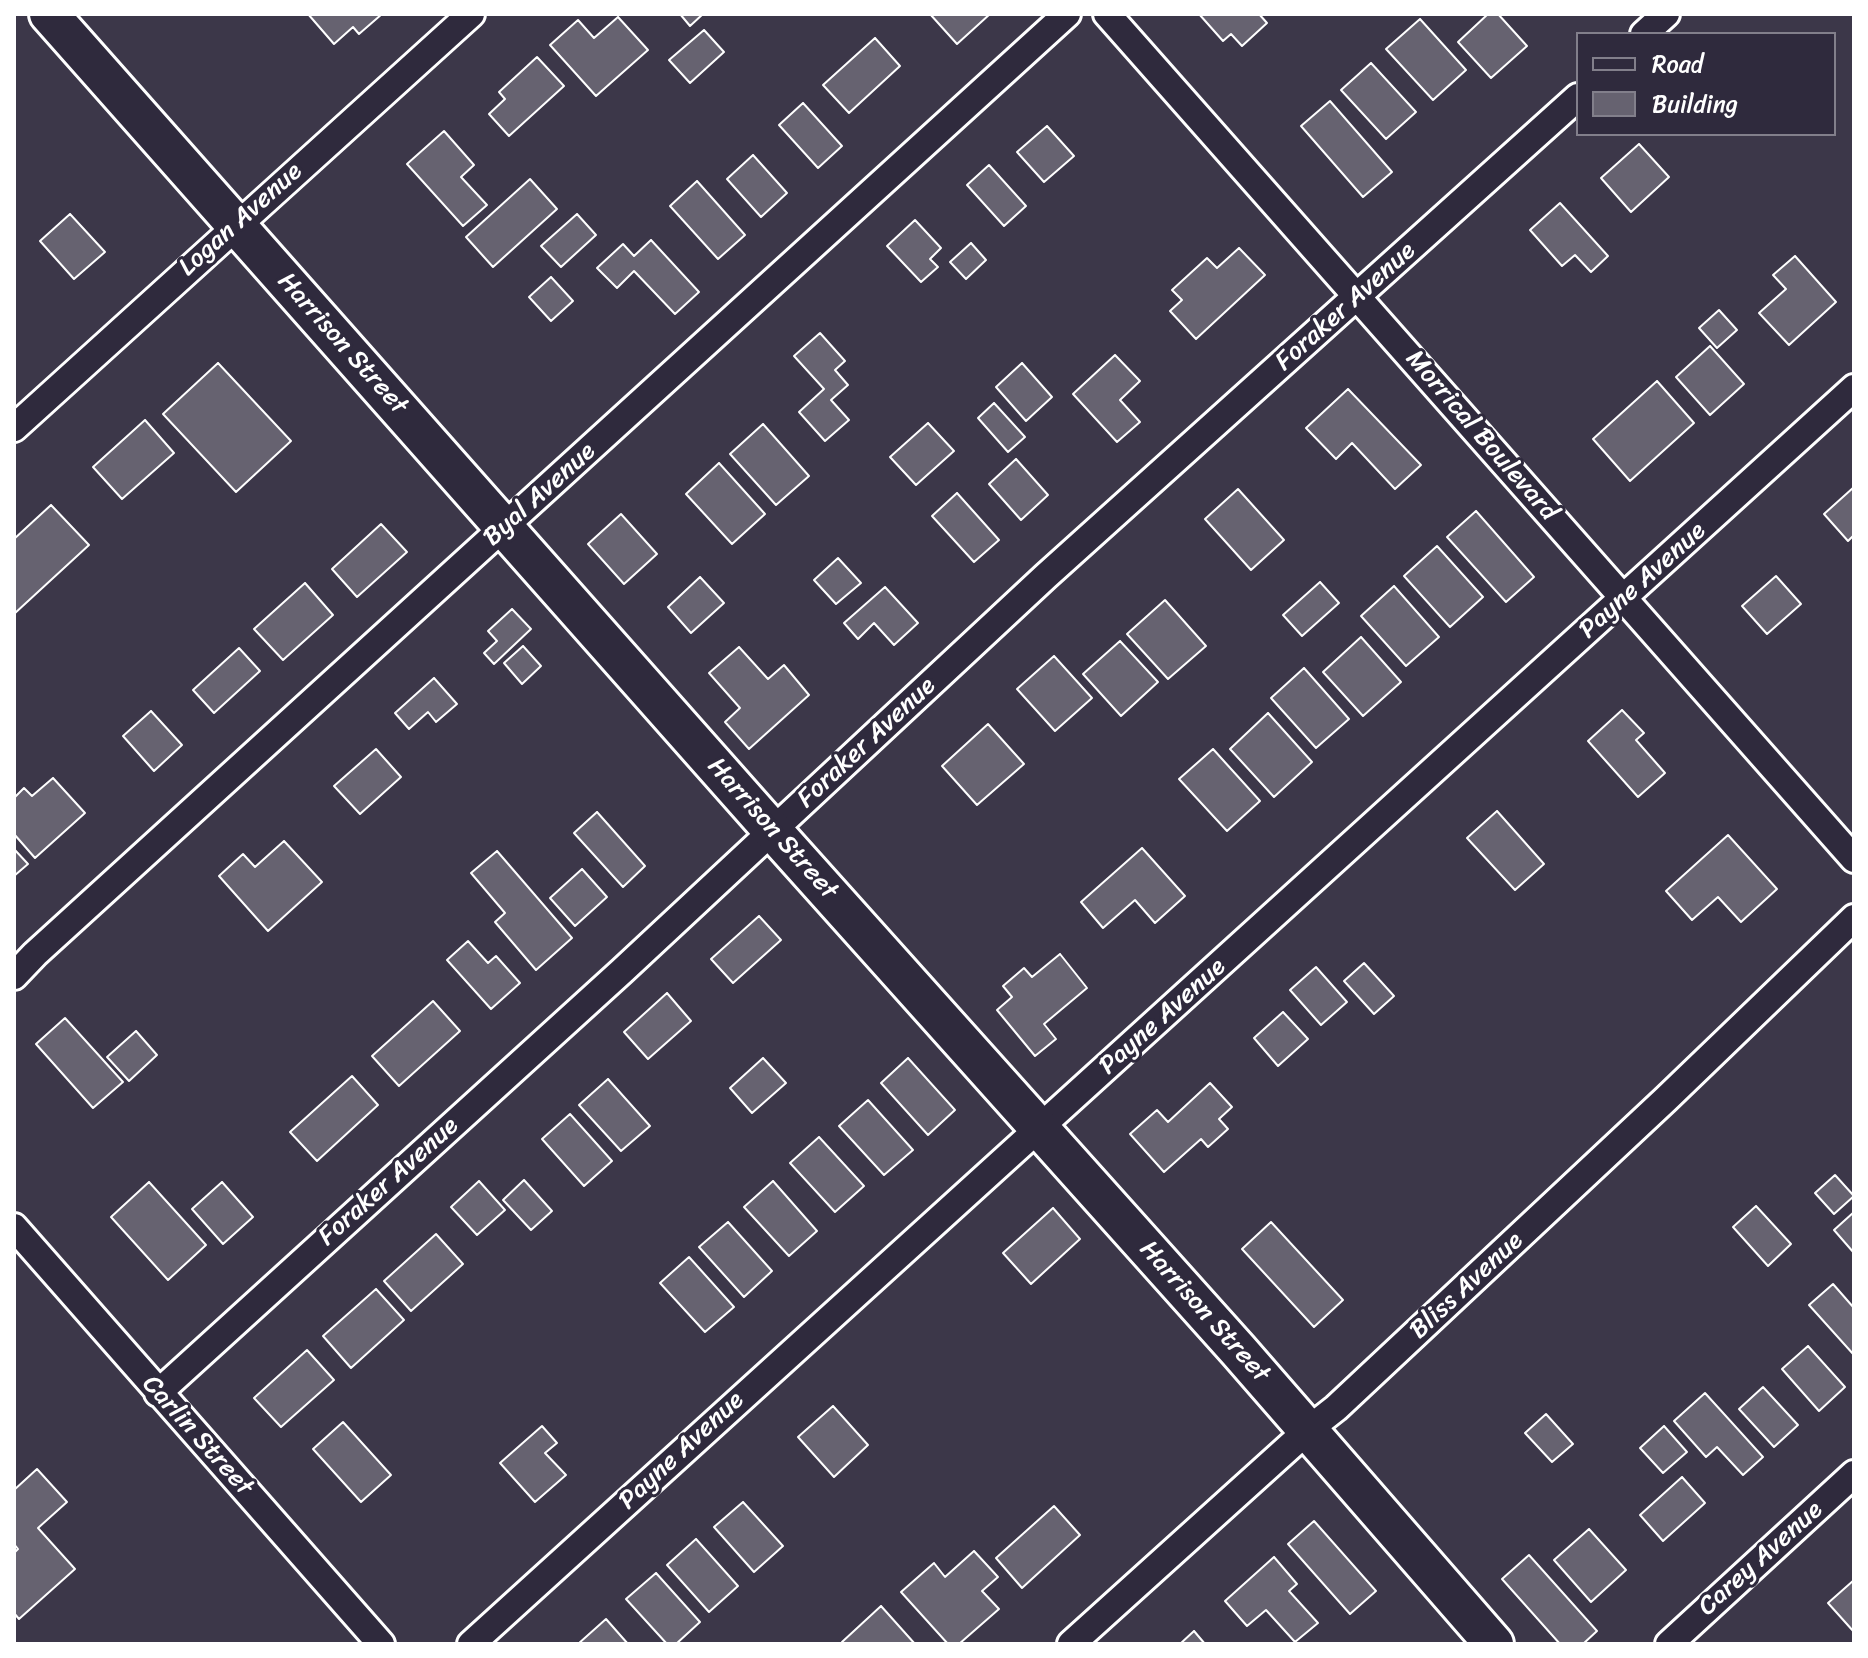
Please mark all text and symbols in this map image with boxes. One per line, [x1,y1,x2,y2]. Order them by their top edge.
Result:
legend [1576,32,1836,136]
text: Road [1652,43,1703,85]
text: Building [1652,83,1738,125]
street label: Logan Avenue [173,156,309,284]
street label: Foraker Avenue [1269,236,1423,378]
street label: Harrison Street [270,267,414,421]
street label: Morrical Boulevard [1398,344,1564,528]
street label: Byal Avenue [477,437,603,553]
street label: Payne Avenue [1573,516,1713,646]
street label: Foraker Avenue [791,671,943,815]
street label: Harrison Street [700,752,844,906]
street label: Payne Avenue [1093,952,1233,1082]
street label: Foraker Avenue [312,1111,466,1253]
street label: Bliss Avenue [1404,1226,1530,1346]
street label: Harrison Street [1132,1235,1276,1389]
street label: Carlin Street [135,1369,259,1503]
street label: Payne Avenue [613,1385,751,1517]
street label: Carey Avenue [1692,1495,1830,1623]

